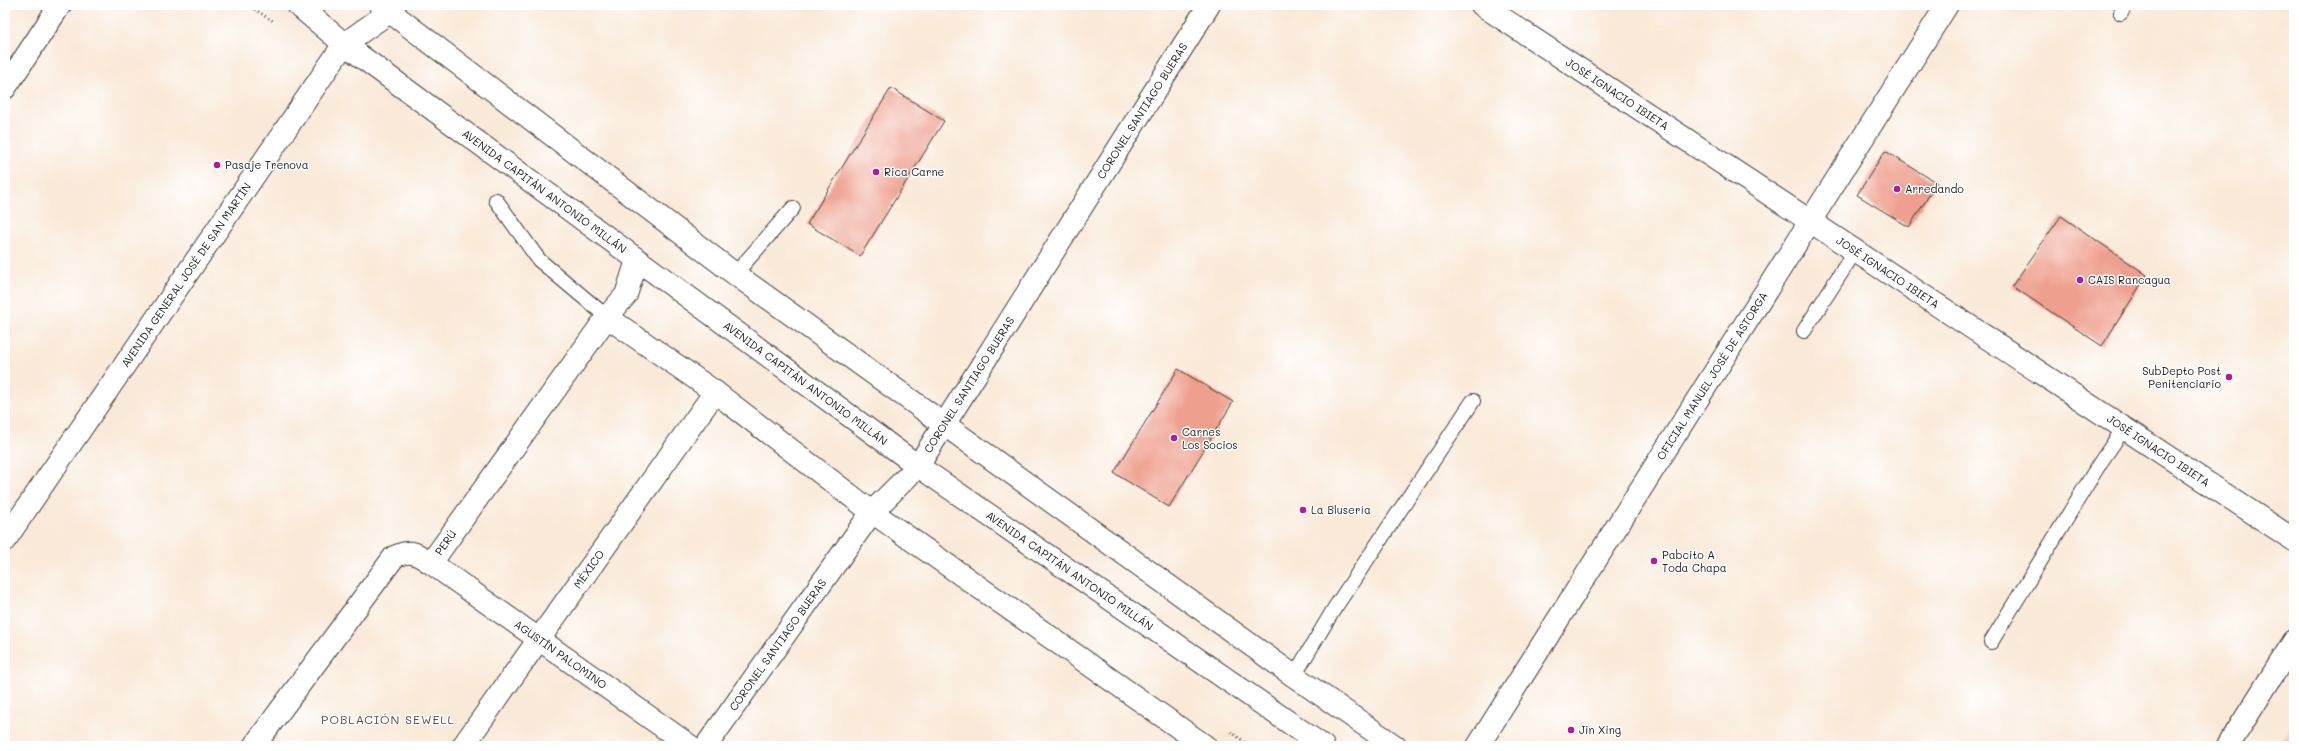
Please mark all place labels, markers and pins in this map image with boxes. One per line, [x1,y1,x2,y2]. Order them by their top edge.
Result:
place label: Pasaje Trenova [225,157,309,172]
marker: Pasaje Trenova [212,160,222,170]
place label: Rica Carne [884,164,945,179]
marker: Rica Carne [871,167,881,177]
place label: Arredando [1905,181,1964,196]
marker: Arredando [1892,184,1902,194]
place label: CAIS Rancagua [2088,272,2171,287]
marker: CAIS Rancagua [2075,275,2085,285]
place label: SubDepto Post Penitenciario [2142,363,2221,391]
marker: SubDepto Post Penitenciario [2224,372,2234,382]
place label: Carnes Los Socios [1182,424,1238,452]
marker: Carnes Los Socios [1169,433,1179,443]
place label: La Blusería [1311,502,1371,517]
marker: La Blusería [1298,505,1308,515]
place label: Pabcito A Toda Chapa [1662,547,1727,575]
marker: Pabcito A Toda Chapa [1649,556,1659,566]
place label: Jin Xing [1579,722,1621,737]
marker: Jin Xing [1566,725,1576,735]

